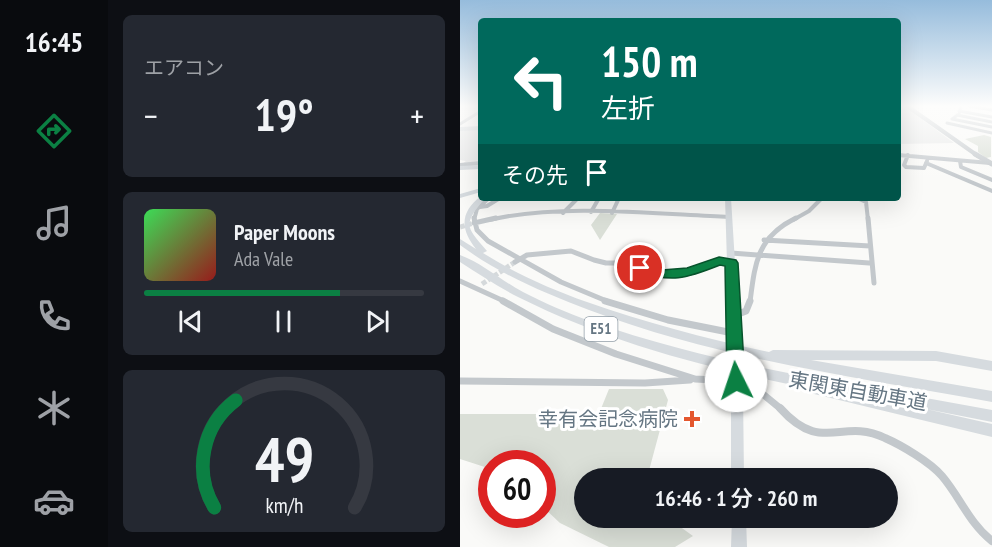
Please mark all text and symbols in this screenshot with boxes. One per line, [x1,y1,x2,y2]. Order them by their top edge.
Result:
text: 16:45 [25,25,83,59]
text: 150 m [601,34,698,89]
icon: left [502,42,580,120]
text: エアコン [144,55,224,81]
text: 19° [254,85,314,143]
text: 左折 [601,91,655,125]
text: − [144,94,158,137]
text: + [410,94,424,137]
icon: directions [33,110,75,152]
icon: arrive [580,156,613,189]
text: その先 [502,161,568,189]
icon: music [33,202,75,244]
text: Paper Moons [234,218,335,246]
pin [614,242,665,293]
text: Ada Vale [234,246,293,272]
icon: arrive [623,251,656,284]
icon: phone [33,295,75,337]
icon: previous [174,305,207,338]
icon: pause [267,305,300,338]
icon: next [361,305,394,338]
road number: E51 [584,317,618,341]
position arrow [704,349,768,413]
street label: 東関東自動車道 [787,366,929,416]
icon: climate [33,387,75,429]
place label: 幸有会記念病院 [538,406,678,432]
marker: 幸有会記念病院 [683,410,701,428]
text: 49 [254,418,314,499]
speed limit sign: 60 [478,450,556,528]
icon: car [33,480,75,522]
text: 16:46 · 1 分 · 260 m [655,484,817,512]
text: km/h [265,491,303,519]

